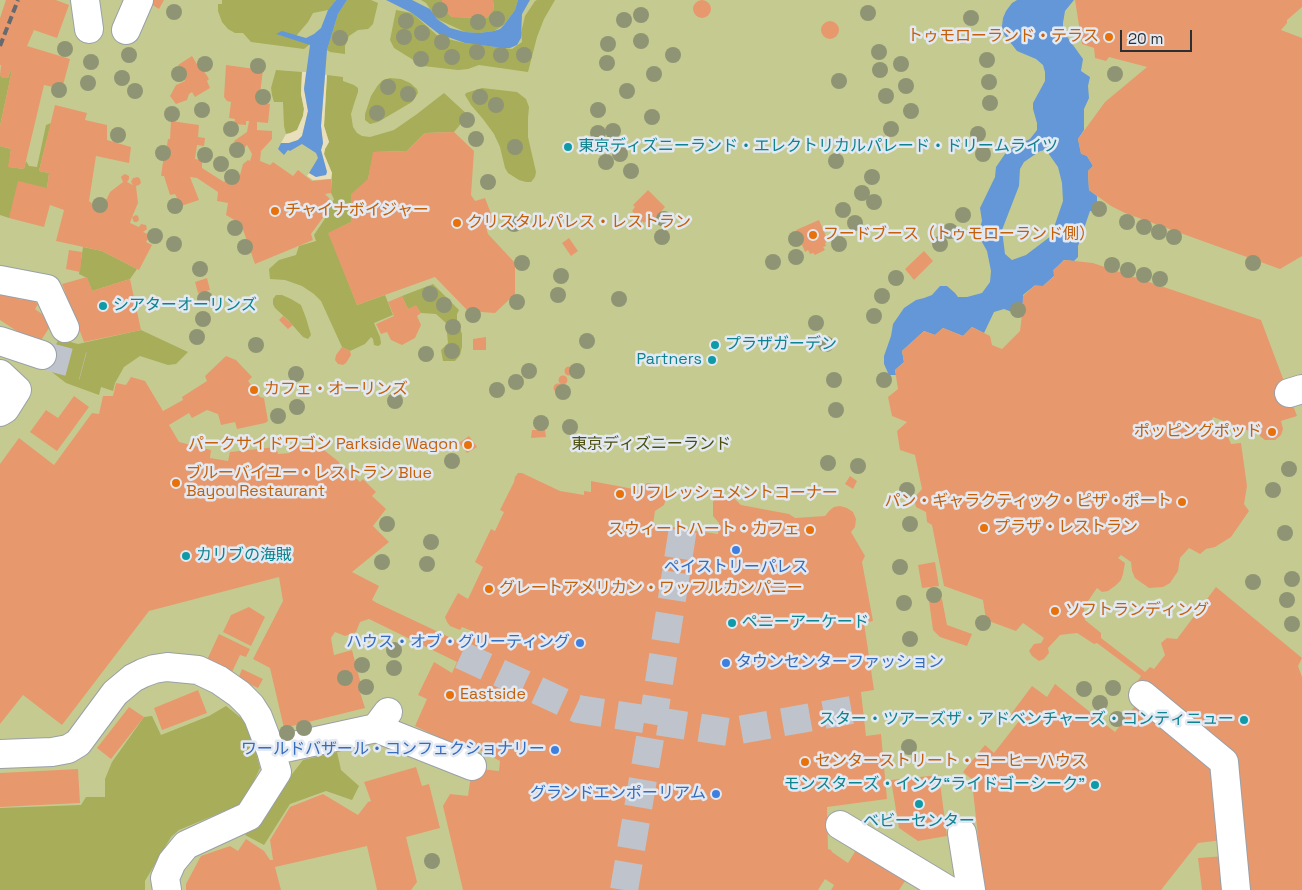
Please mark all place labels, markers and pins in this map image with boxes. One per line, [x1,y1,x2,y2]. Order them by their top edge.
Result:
place label: トゥモローランド・テラス [907,27,1099,47]
marker: トゥモローランド・テラス [1103,31,1115,43]
place label: 東京ディズニーランド・エレクトリカルパレード・ドリームライツ [578,137,1058,157]
marker: 東京ディズニーランド・エレクトリカルパレード・ドリームライツ [562,141,574,153]
place label: チャイナボイジャー [285,201,429,221]
marker: チャイナボイジャー [269,205,281,217]
place label: クリスタルパレス・レストラン [467,213,691,233]
marker: クリスタルパレス・レストラン [451,217,463,229]
place label: フードブース（トゥモローランド側） [823,225,1095,245]
marker: フードブース（トゥモローランド側） [807,229,819,241]
place label: シアターオーリンズ [113,296,257,316]
marker: シアターオーリンズ [97,300,109,312]
place label: プラザガーデン [725,335,837,355]
marker: プラザガーデン [709,339,721,351]
place label: Partners [636,350,702,370]
marker: Partners [706,354,718,366]
place label: カフェ・オーリンズ [264,380,408,400]
marker: カフェ・オーリンズ [248,384,260,396]
place label: ポッピングポッド [1134,422,1262,442]
marker: ポッピングポッド [1266,426,1278,438]
place label: パークサイドワゴン Parkside Wagon [188,435,458,455]
marker: パークサイドワゴン Parkside Wagon [462,439,474,451]
place label: ブルーバイユー・レストラン Blue Bayou Restaurant [186,464,432,502]
marker: ブルーバイユー・レストラン Blue Bayou Restaurant [170,477,182,489]
place label: リフレッシュメントコーナー [630,484,838,504]
marker: リフレッシュメントコーナー [614,488,626,500]
place label: パン・ギャラクティック・ピザ・ポート [884,492,1172,512]
marker: パン・ギャラクティック・ピザ・ポート [1176,496,1188,508]
place label: プラザ・レストラン [994,518,1138,538]
place label: スウィートハート・カフェ [608,520,800,540]
marker: プラザ・レストラン [978,522,990,534]
marker: スウィートハート・カフェ [804,524,816,536]
marker: ペイストリーパレス [730,544,742,556]
place label: カリブの海賊 [196,546,292,566]
marker: カリブの海賊 [180,550,192,562]
place label: ペイストリーパレス [664,558,808,578]
place label: グレートアメリカン・ワッフルカンパニー [499,579,803,599]
marker: グレートアメリカン・ワッフルカンパニー [483,583,495,595]
place label: ソフトランディング [1065,601,1209,621]
marker: ソフトランディング [1049,605,1061,617]
place label: ペニーアーケード [742,613,869,633]
marker: ペニーアーケード [726,617,738,629]
place label: ハウス・オブ・グリーティング [346,633,570,653]
marker: ハウス・オブ・グリーティング [574,637,586,649]
place label: タウンセンターファッション [736,653,944,673]
marker: タウンセンターファッション [720,657,732,669]
place label: Eastside [460,685,526,705]
marker: Eastside [444,689,456,701]
place label: スター・ツアーズザ・アドベンチャーズ・コンティニュー [819,710,1234,730]
marker: スター・ツアーズザ・アドベンチャーズ・コンティニュー [1238,714,1250,726]
place label: ワールドバザール・コンフェクショナリー [241,740,545,760]
marker: ワールドバザール・コンフェクショナリー [549,744,561,756]
place label: センターストリート・コーヒーハウス [815,752,1087,772]
marker: センターストリート・コーヒーハウス [799,756,811,768]
place label: モンスターズ・インク“ライドゴーシーク” [783,775,1085,795]
marker: モンスターズ・インク“ライドゴーシーク” [1089,779,1101,791]
place label: グランドエンポーリアム [530,784,706,804]
marker: グランドエンポーリアム [710,788,722,800]
marker: ベビーセンター [913,798,925,810]
place label: ベビーセンター [863,812,975,832]

